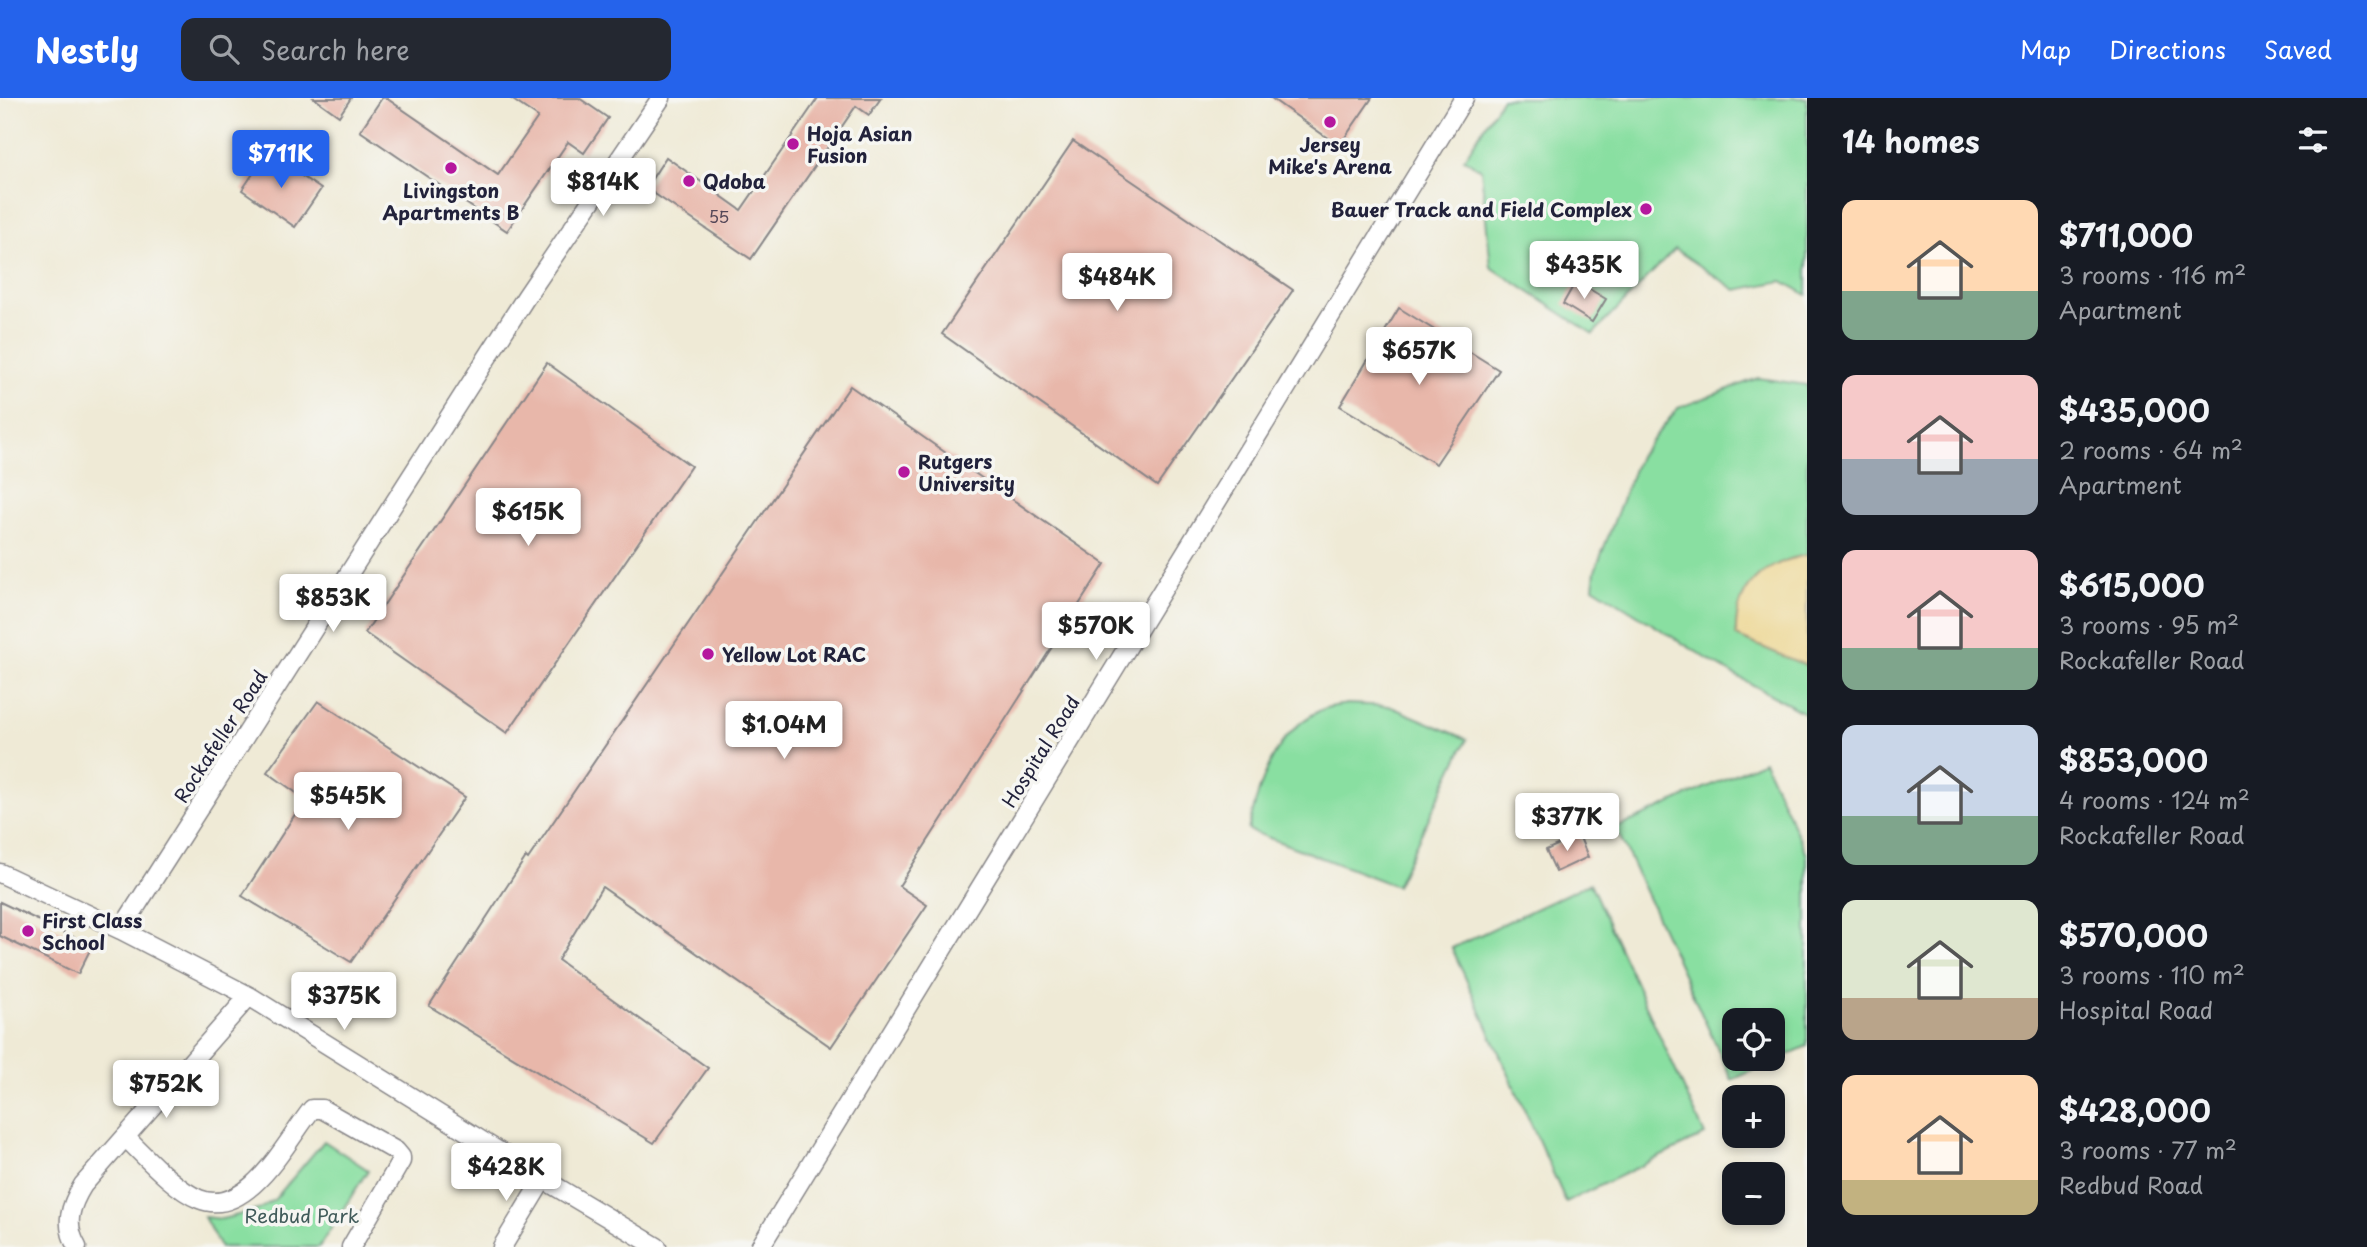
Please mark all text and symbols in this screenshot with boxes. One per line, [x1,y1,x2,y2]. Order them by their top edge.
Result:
search box [181,18,671,81]
text: Nestly [35,24,139,74]
icon: search [205,30,243,68]
text: Search here [261,30,410,69]
text: Map [2020,31,2071,67]
text: Directions [2109,31,2226,67]
text: Saved [2264,31,2332,67]
marker: Jersey Mike's Arena [1322,114,1338,130]
text: 14 homes [1842,118,1980,163]
place label: Hoja Asian Fusion [807,119,912,169]
icon: filters [2294,121,2332,159]
pin: $711K [232,130,330,190]
place label: Jersey Mike's Arena [1268,130,1392,180]
text: $711K [248,135,314,170]
marker: Hoja Asian Fusion [785,136,801,152]
pin: $814K [554,158,652,218]
marker: Livingston Apartments B [443,160,459,176]
text: $814K [567,163,639,198]
place label: Qdoba [703,167,766,195]
marker: Qdoba [681,173,697,189]
place label: Livingston Apartments B [382,176,520,226]
place label: Bauer Track and Field Complex [1331,195,1632,223]
marker: Bauer Track and Field Complex [1638,201,1654,217]
house number: 55 [709,204,729,228]
text: $711,000 [2059,212,2193,257]
icon: home [1898,228,1982,312]
pin: $435K [1535,242,1633,301]
text: $435K [1546,246,1622,281]
pin: $484K [1068,254,1166,313]
text: 3 rooms · 116 m² [2059,257,2246,292]
text: $484K [1078,258,1156,293]
text: Apartment [2059,292,2182,327]
pin: $657K [1370,328,1468,387]
text: $657K [1382,332,1456,367]
text: $435,000 [2059,387,2210,432]
icon: home [1898,403,1982,487]
text: 2 rooms · 64 m² [2059,432,2243,467]
place label: Rutgers University [918,447,1015,497]
marker: Rutgers University [896,464,912,480]
text: Apartment [2059,467,2182,502]
pin: $615K [479,489,577,548]
text: $615K [492,493,564,528]
text: $615,000 [2059,562,2205,607]
pin: $853K [284,574,382,634]
icon: home [1898,578,1982,662]
text: $853K [295,579,371,614]
pin: $570K [1047,602,1145,662]
text: $570K [1058,607,1134,642]
text: 3 rooms · 95 m² [2059,607,2239,642]
place label: Yellow Lot RAC [722,640,866,668]
text: Rockafeller Road [2059,642,2244,677]
marker: Yellow Lot RAC [700,646,716,662]
street label: Rockafeller Road [167,664,273,808]
street label: Hospital Road [994,690,1086,812]
pin: $1.04M [727,702,841,761]
text: $1.04M [741,706,827,741]
text: $853,000 [2059,737,2208,782]
icon: home [1898,753,1982,837]
pin: $545K [299,772,397,832]
text: $545K [310,777,386,812]
text: 4 rooms · 124 m² [2059,782,2250,817]
pin: $377K [1518,794,1616,853]
text: $377K [1531,798,1603,833]
text: Rockafeller Road [2059,817,2244,852]
place label: First Class School [42,906,142,956]
text: $570,000 [2059,912,2208,957]
marker: First Class School [20,923,36,939]
icon: home [1898,928,1982,1012]
text: 3 rooms · 110 m² [2059,957,2245,992]
pin: $375K [295,972,393,1032]
text: $375K [307,977,381,1012]
text: Hospital Road [2059,992,2213,1027]
map controls [1722,1008,1785,1225]
button: locate [1722,1008,1785,1071]
pin: $752K [117,1060,215,1120]
text: $752K [129,1065,203,1100]
button: + [1722,1085,1785,1148]
text: $428,000 [2059,1087,2211,1132]
icon: home [1898,1103,1982,1187]
text: 3 rooms · 77 m² [2059,1132,2237,1167]
pin: $428K [457,1144,555,1203]
text: $428K [467,1148,545,1183]
button: − [1722,1162,1785,1225]
text: Redbud Road [2059,1167,2203,1202]
park label: Redbud Park [245,1201,360,1229]

